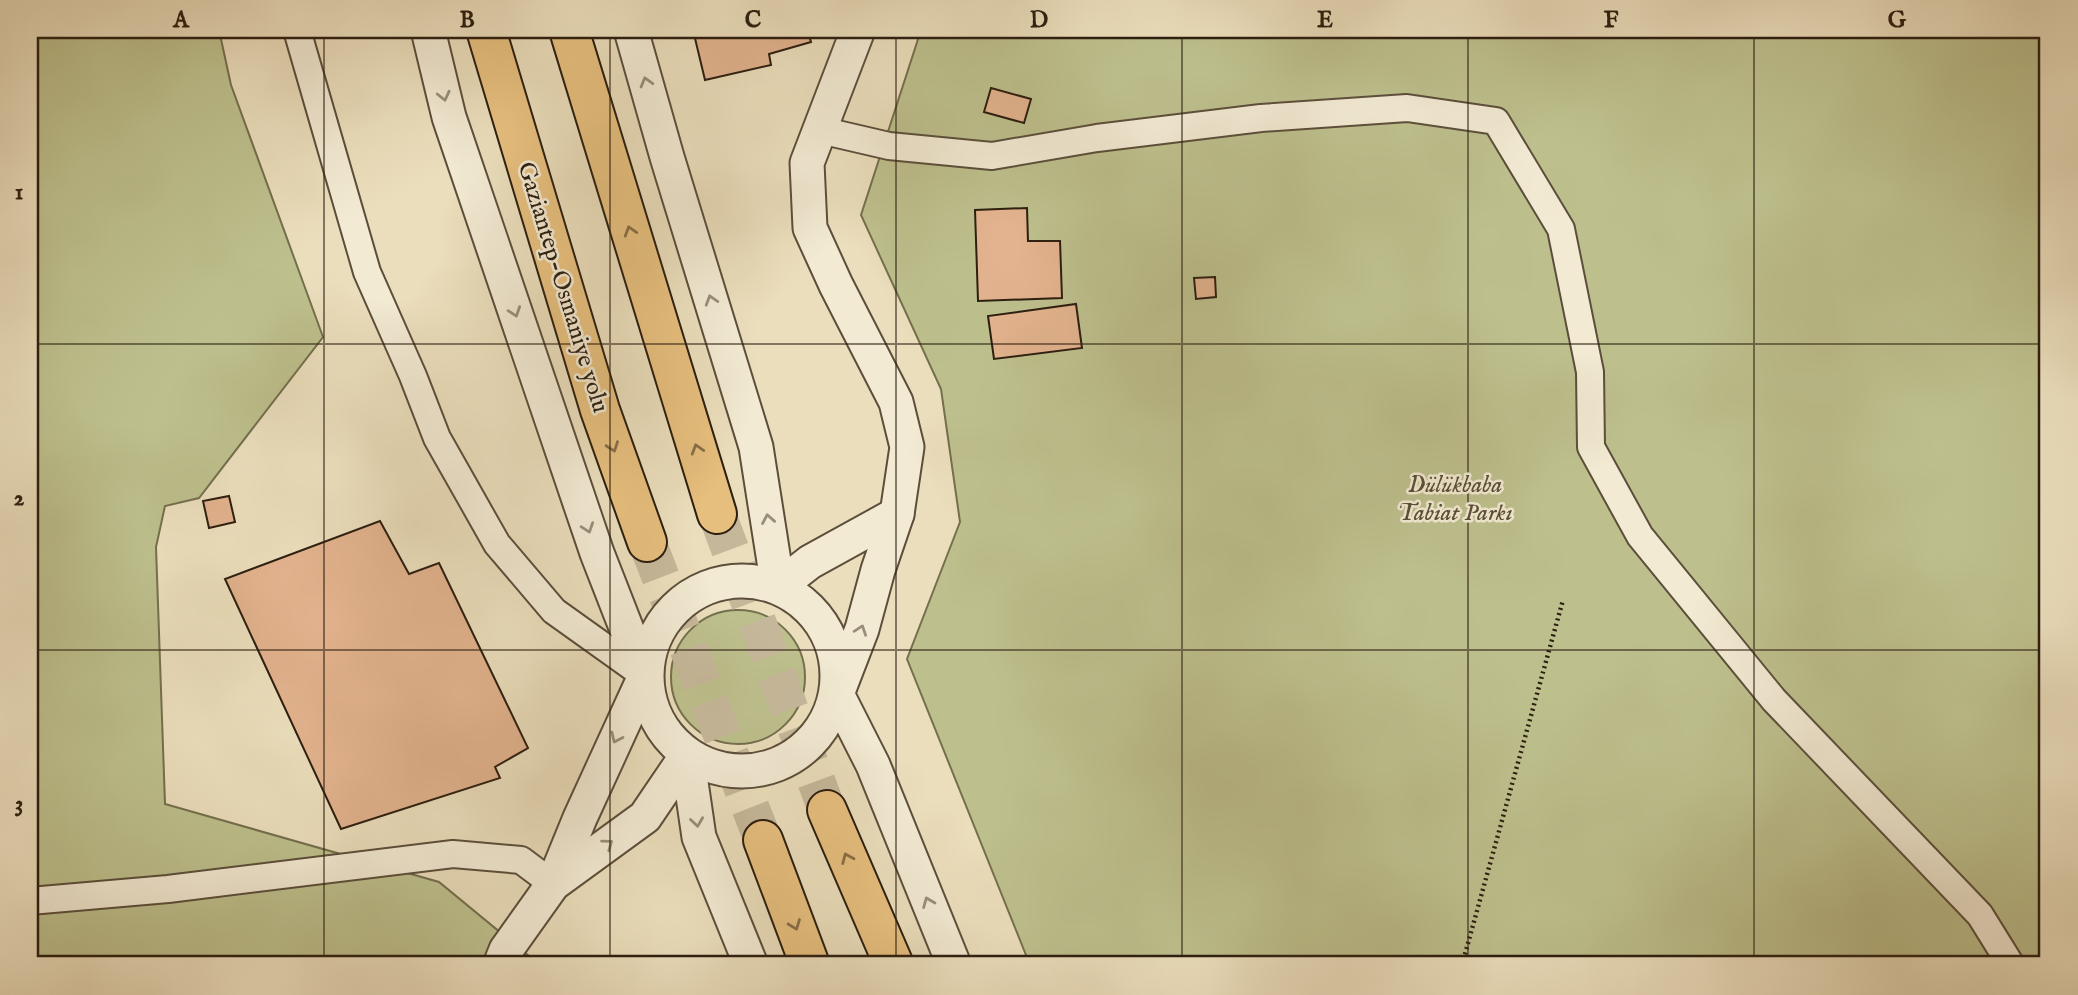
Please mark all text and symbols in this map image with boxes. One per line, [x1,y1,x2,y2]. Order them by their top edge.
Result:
text: A [172,6,190,35]
text: B [459,6,475,35]
text: C [745,6,762,35]
text: D [1030,6,1048,35]
text: E [1317,6,1333,35]
text: F [1604,6,1619,35]
text: G [1888,6,1907,35]
one-way arrow [639,76,654,88]
one-way arrow [436,90,450,102]
street label: Gaziantep-Osmaniye yolu [510,158,615,417]
text: 1 [15,178,23,207]
one-way arrow [624,225,639,237]
one-way arrow [704,294,719,306]
one-way arrow [507,306,521,318]
one-way arrow [605,440,619,452]
one-way arrow [690,443,705,455]
park label: Dülükbaba Tabiat Parkı [1397,470,1513,529]
text: 2 [14,484,25,513]
one-way arrow [761,513,776,525]
one-way arrow [580,521,594,533]
one-way arrow [853,624,867,637]
one-way arrow [610,731,624,743]
text: 3 [15,790,23,819]
one-way arrow [689,817,704,828]
one-way arrow [601,840,613,852]
one-way arrow [841,852,855,865]
one-way arrow [923,897,937,909]
one-way arrow [787,919,801,931]

